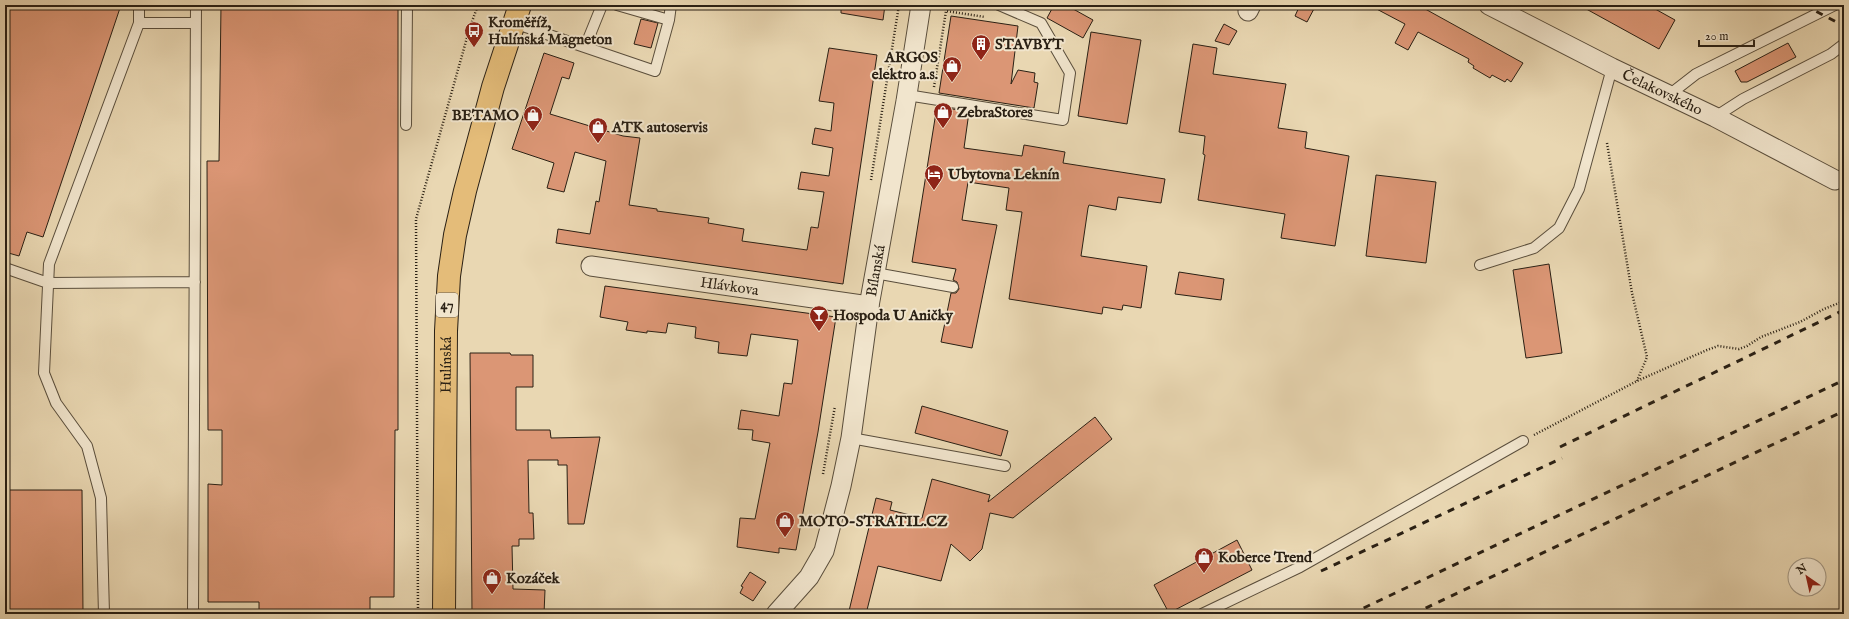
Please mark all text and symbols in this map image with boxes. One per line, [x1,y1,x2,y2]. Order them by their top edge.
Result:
place label: Kroměříž, Hulínská Magneton [488,13,612,49]
bus stop icon: Kroměříž, Hulínská Magneton [463,20,485,48]
scale bar [1699,22,1754,48]
text: 20 m [1705,29,1728,44]
building icon: STAVBYT [970,33,992,61]
place label: STAVBYT [995,35,1065,54]
place label: ARGOS elektro a.s. [872,48,938,84]
shop icon: ARGOS elektro a.s. [941,55,963,83]
street label: Čelakovského [1619,65,1706,119]
shop icon: ZebraStores [932,101,954,129]
place label: ZebraStores [957,103,1034,122]
shop icon: BETAMO [522,104,544,132]
place label: BETAMO [452,106,520,125]
shop icon: ATK autoservis [587,116,609,144]
place label: ATK autoservis [611,118,709,137]
hotel icon: Ubytovna Leknín [923,163,945,191]
place label: Ubytovna Leknín [947,165,1060,184]
street label: Bílanská [861,243,889,298]
street label: Hlávkova [699,272,761,300]
road number: 47 [436,293,458,317]
bar icon: Hospoda U Aničky [808,304,830,332]
place label: Hospoda U Aničky [833,306,953,325]
street label: Hulínská [436,336,455,393]
shop icon: MOTO-STRATIL.CZ [774,510,796,538]
place label: MOTO-STRATIL.CZ [799,512,948,531]
shop icon: Koberce Trend [1193,546,1215,574]
place label: Koberce Trend [1218,548,1313,567]
north arrow [1787,557,1827,597]
text: N [1793,561,1810,579]
shop icon: Kozáček [481,567,503,595]
place label: Kozáček [506,569,561,588]

